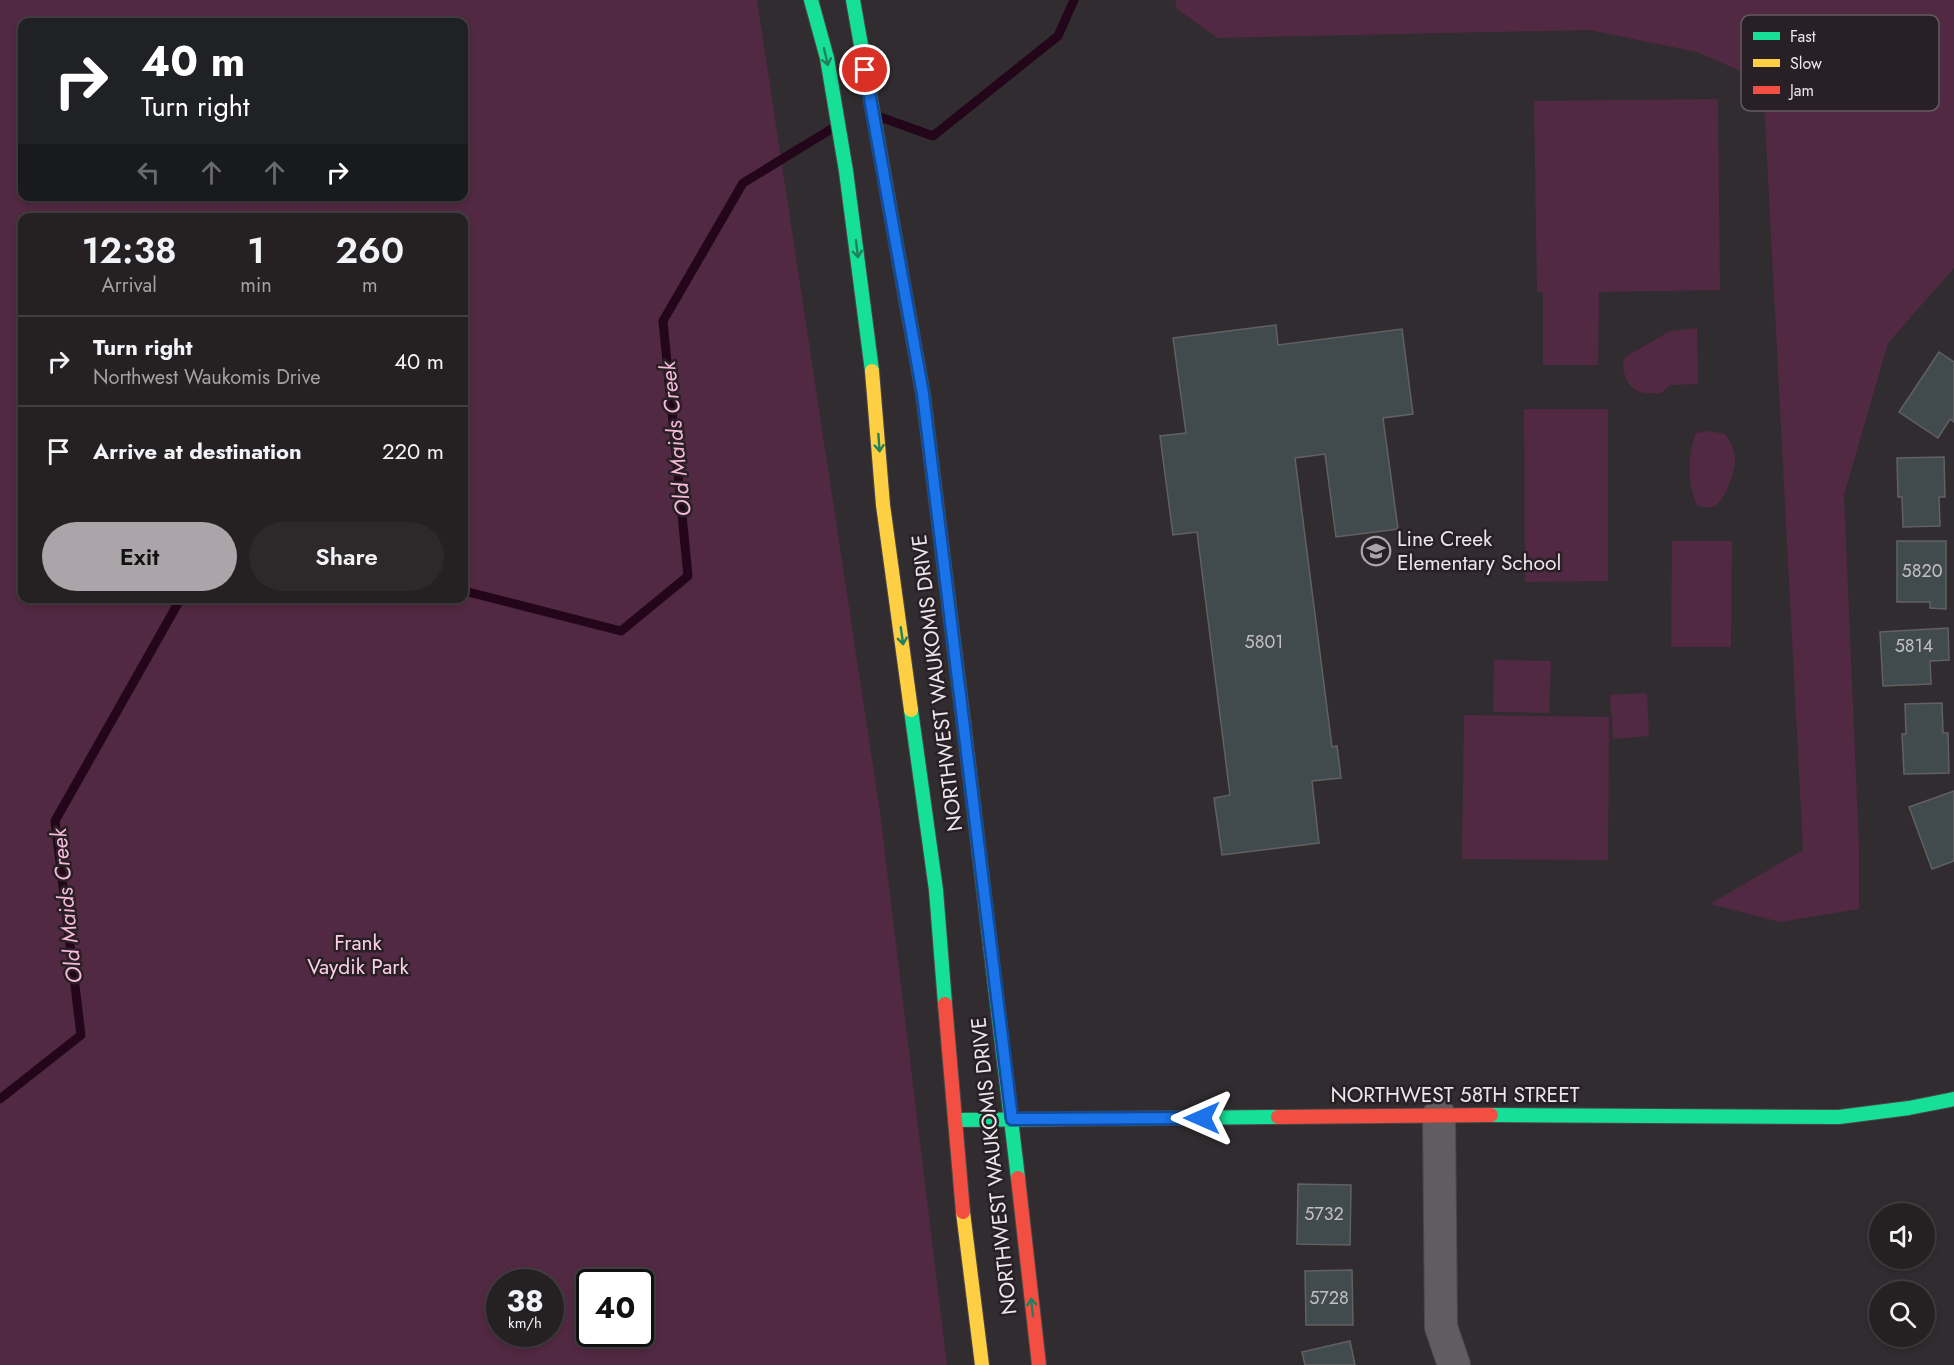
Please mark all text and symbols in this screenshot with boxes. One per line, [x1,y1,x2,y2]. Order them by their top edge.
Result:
legend [1741,15,1939,111]
text: Fast [1790,25,1816,48]
text: 40 m [141,31,245,92]
icon: right [42,42,120,120]
pin [839,44,890,95]
one-way arrow [821,46,832,66]
text: Slow [1790,52,1822,75]
icon: arrive [848,53,881,86]
text: Jam [1788,79,1814,102]
text: Turn right [141,87,249,126]
icon: left [132,156,165,189]
icon: ahead [195,156,228,189]
icon: ahead [258,156,291,189]
icon: right [321,156,354,189]
text: 12:38 [82,224,177,276]
text: 1 [247,224,265,276]
text: 260 [335,224,404,276]
one-way arrow [851,239,862,259]
text: Arrival [102,271,157,300]
text: min [240,271,272,300]
text: m [362,271,378,300]
text: Turn right [93,331,193,363]
icon: right [42,345,75,378]
text: 40 m [394,345,444,377]
water label: Old Maids Creek [651,358,699,518]
text: Northwest Waukomis Drive [93,363,321,392]
one-way arrow [874,432,885,452]
icon: arrive [42,435,75,468]
text: Arrive at destination [93,435,302,467]
text: 220 m [382,435,444,467]
button: Exit [42,522,237,591]
button: Share [249,522,444,591]
place label: Line Creek Elementary School [1397,524,1561,578]
street label: NORTHWEST WAUKOMIS DRIVE [904,533,970,833]
school or university icon: Line Creek Elementary School [1360,535,1392,567]
house number: 5820 [1901,558,1943,584]
one-way arrow [897,626,908,646]
house number: 5801 [1245,629,1283,655]
house number: 5814 [1895,633,1933,659]
water label: Old Maids Creek [42,825,90,985]
park label: Frank Vaydik Park [307,928,409,982]
street label: NORTHWEST WAUKOMIS DRIVE [963,1016,1025,1316]
street label: NORTHWEST 58TH STREET [1331,1080,1580,1110]
position arrow [1170,1086,1234,1150]
house number: 5732 [1304,1201,1344,1227]
map controls [1869,1203,1935,1347]
button: sound [1869,1203,1935,1269]
speed limit sign: 40 [576,1269,654,1347]
text: 38 [506,1279,544,1322]
button: search [1869,1281,1935,1347]
house number: 5728 [1309,1285,1349,1311]
one-way arrow [1026,1298,1037,1317]
text: km/h [508,1312,542,1334]

